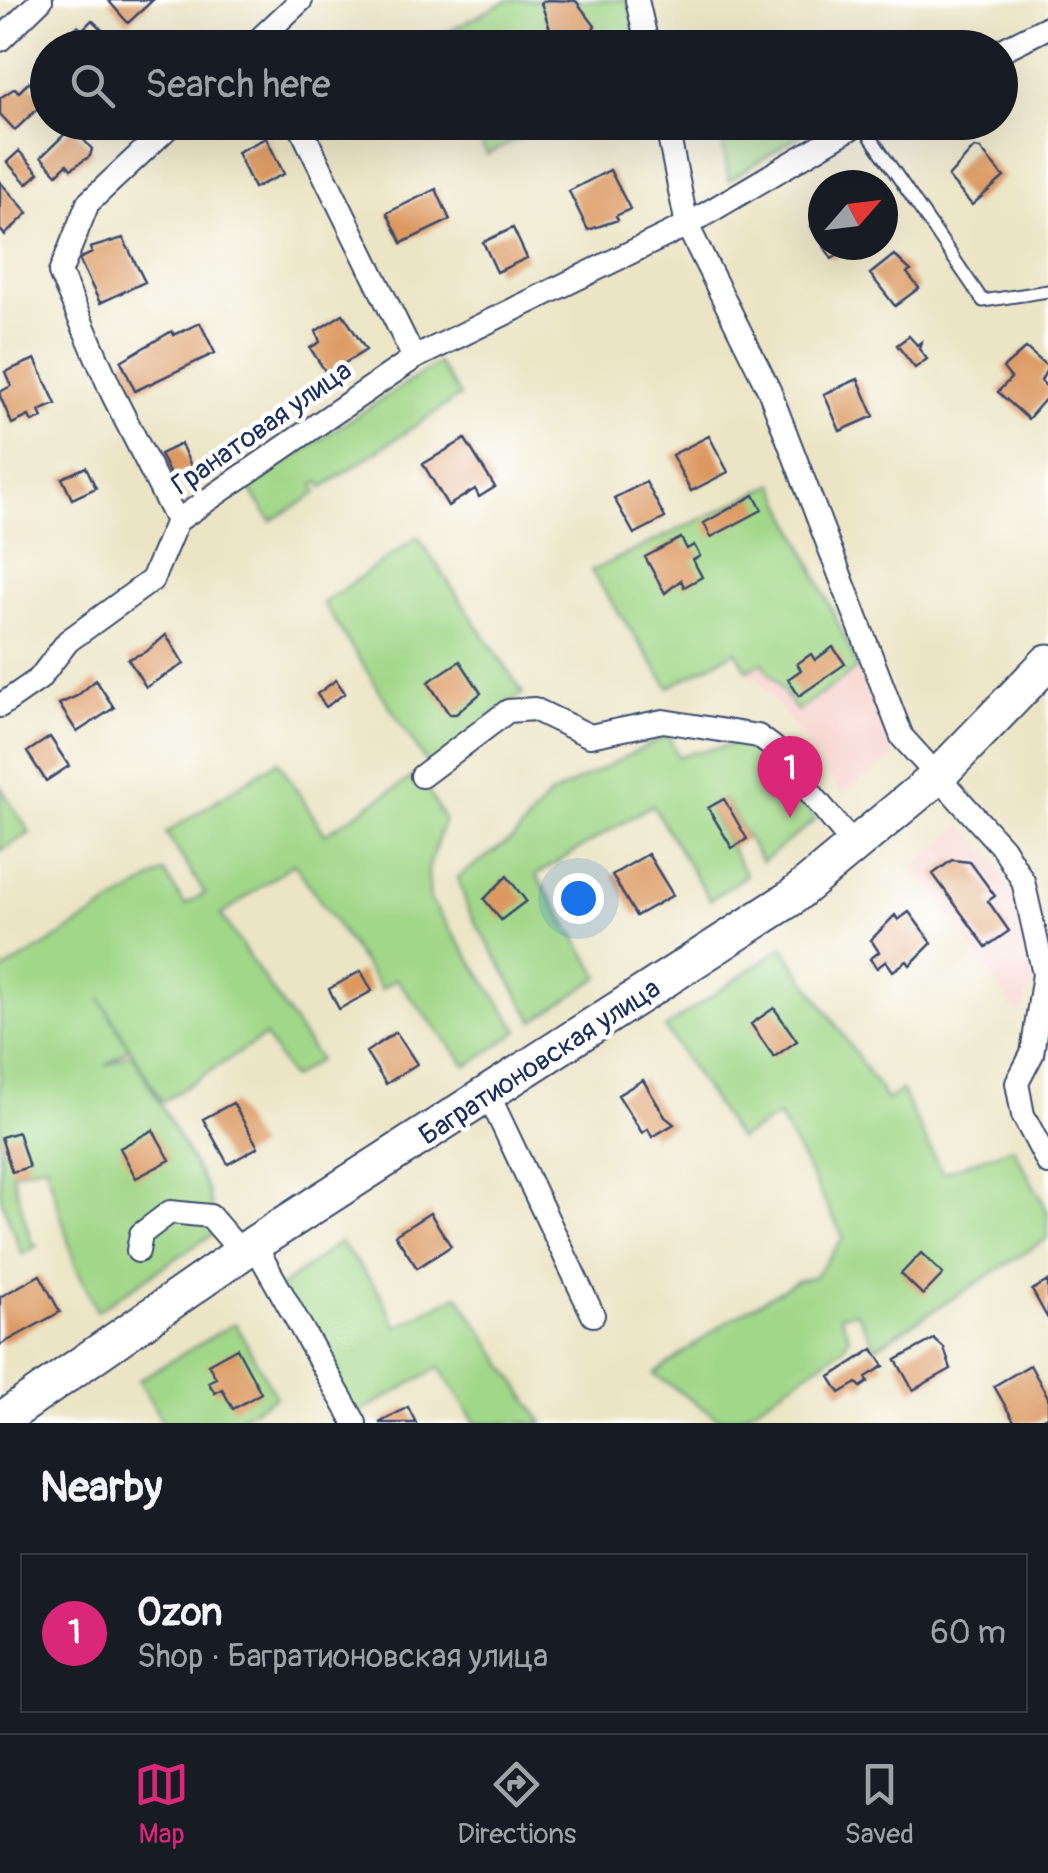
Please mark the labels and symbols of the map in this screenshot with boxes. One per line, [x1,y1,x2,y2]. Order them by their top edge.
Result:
north arrow [808,170,898,260]
street label: Гранатовая улица [165,353,359,503]
pin: 1 [758,736,822,818]
your location [553,873,604,924]
street label: Багратионовская улица [413,971,667,1153]

